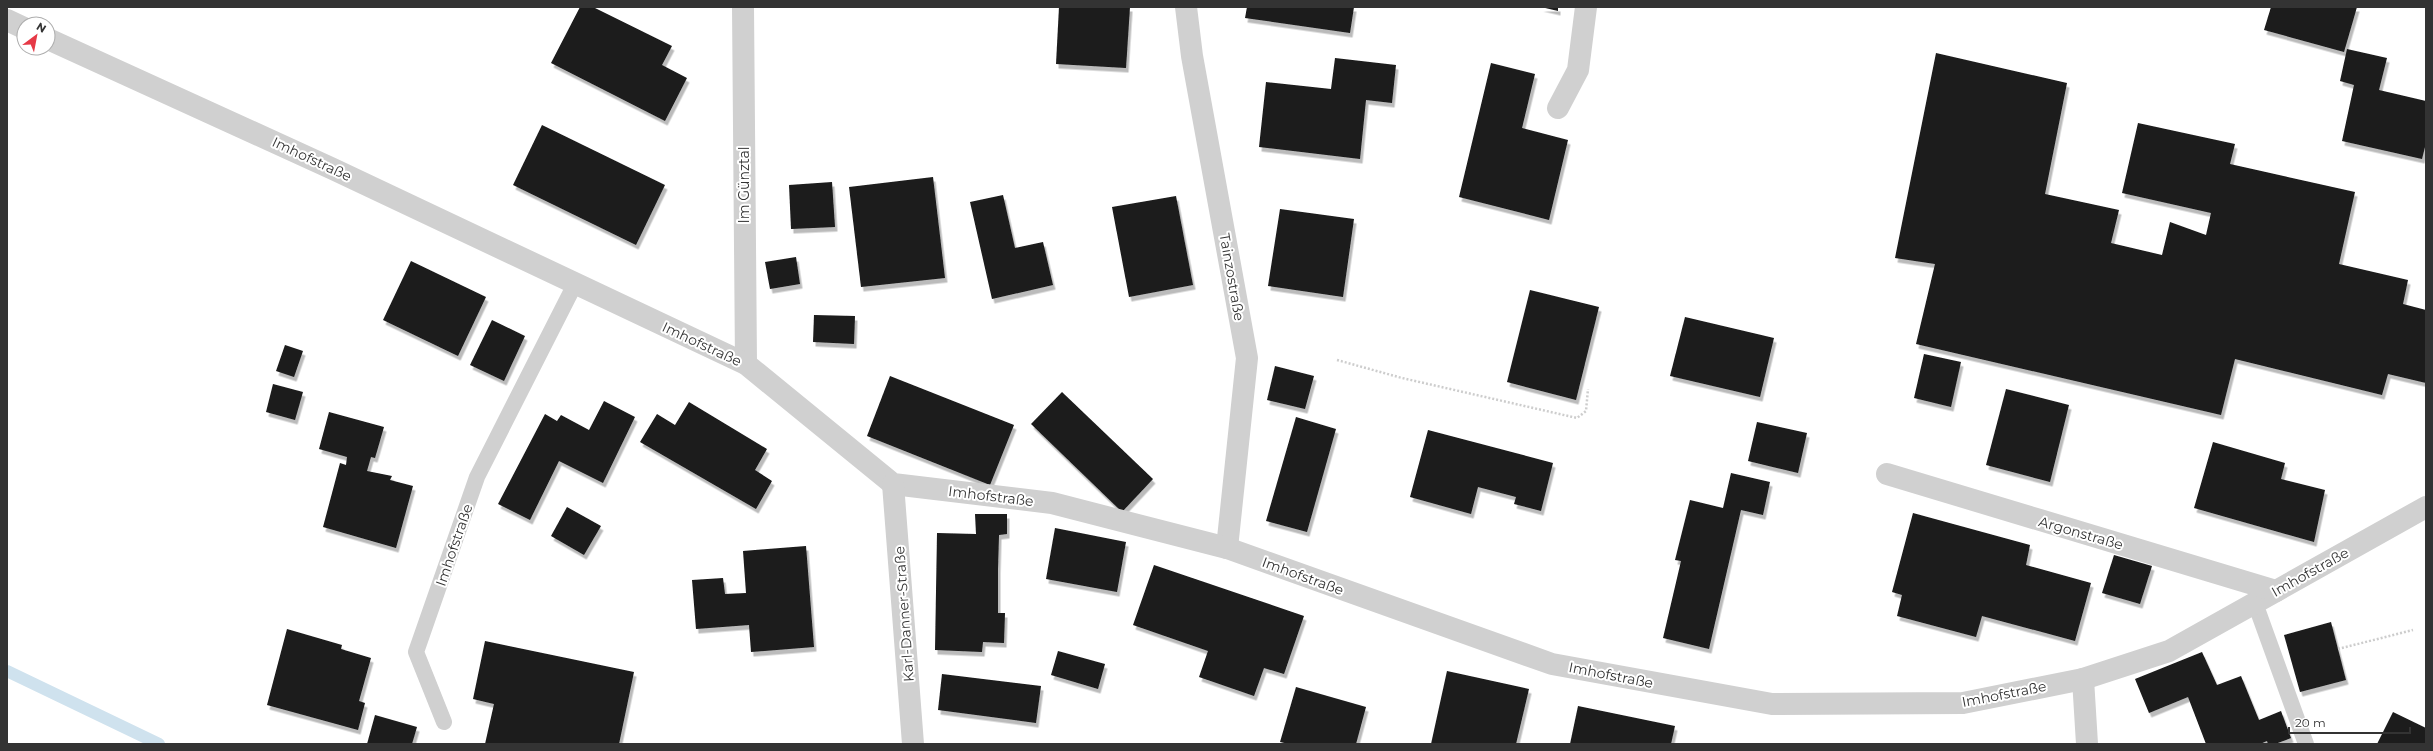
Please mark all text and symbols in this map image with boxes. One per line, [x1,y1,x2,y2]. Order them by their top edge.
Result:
north arrow [16,16,56,56]
text: N [34,19,49,36]
street label: Imhofstraße [269,133,355,185]
street label: Im Günztal [735,146,753,224]
street label: Tainzostraße [1215,232,1249,322]
street label: Imhofstraße [659,318,745,370]
street label: Imhofstraße [947,482,1035,510]
street label: Imhofstraße [432,502,476,588]
street label: Argonstraße [2037,512,2125,554]
street label: Imhofstraße [2268,543,2352,601]
street label: Karl-Danner-Straße [890,546,918,682]
street label: Imhofstraße [1260,553,1346,599]
street label: Imhofstraße [1567,658,1655,692]
street label: Imhofstraße [1960,677,2048,711]
scale bar [2289,709,2410,735]
text: 20 m [2295,715,2326,730]

